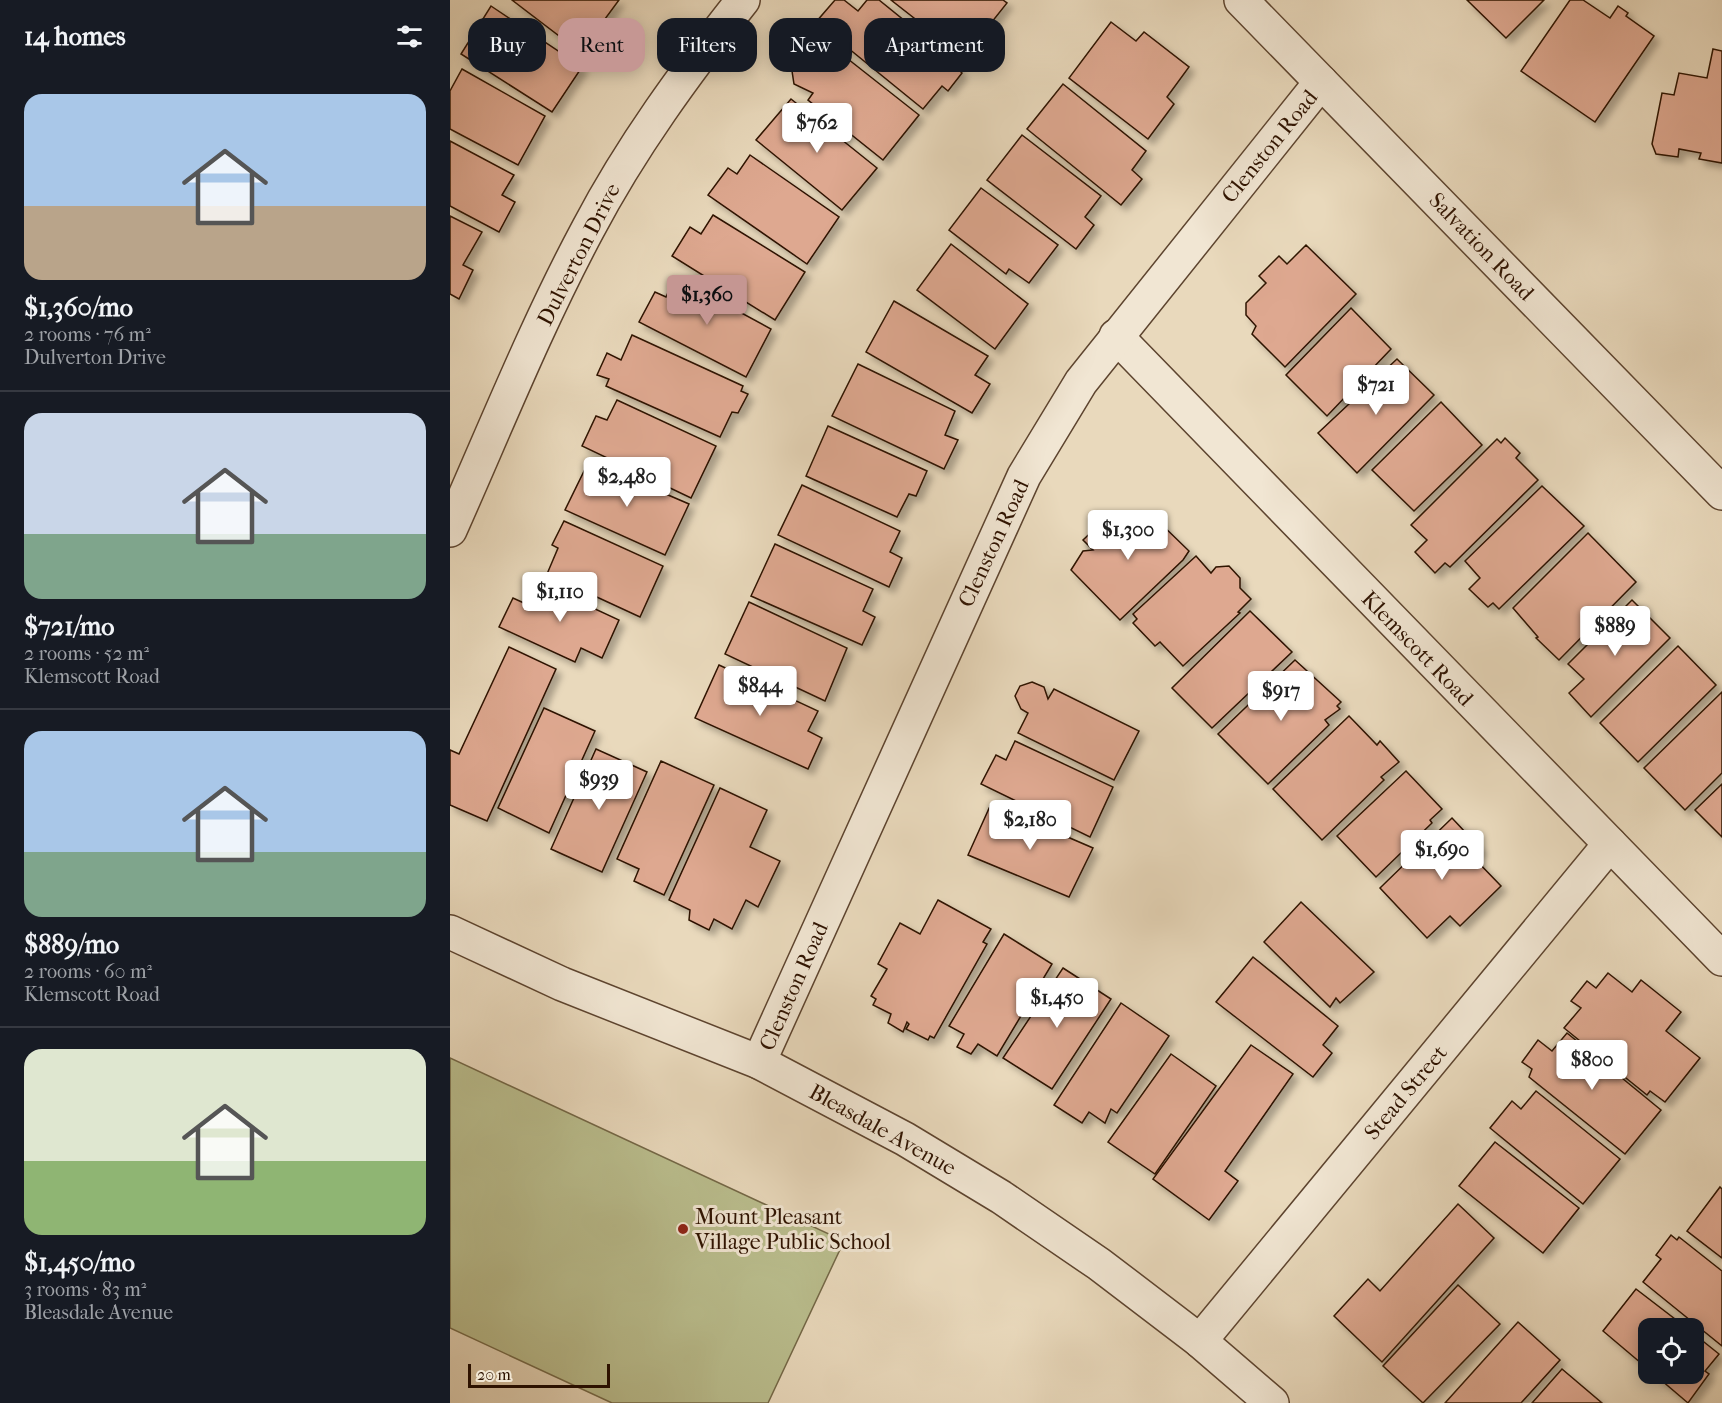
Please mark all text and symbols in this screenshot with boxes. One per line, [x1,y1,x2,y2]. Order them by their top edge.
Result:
chip: Buy [468,18,546,72]
chip: Rent [558,18,645,72]
chip: Filters [657,18,757,72]
chip: New [769,18,852,72]
chip: Apartment [864,18,1005,72]
icon: filters [393,20,426,53]
text: 14 homes [24,21,126,52]
street label: Clenston Road [1216,84,1324,208]
pin: $762 [781,103,853,154]
text: $762 [796,111,838,134]
icon: home [171,133,279,241]
street label: Dulverton Drive [532,179,626,330]
street label: Salvation Road [1423,187,1540,307]
pin: $1,360 [658,275,756,326]
text: $1,360 [681,283,733,306]
text: $1,360/mo [24,292,133,323]
text: 2 rooms · 76 m² [24,323,151,346]
text: Dulverton Drive [24,346,166,369]
pin: $721 [1340,365,1412,416]
text: $721 [1357,373,1395,396]
icon: home [171,452,279,560]
pin: $2,480 [578,457,676,508]
text: $2,480 [598,465,656,488]
street label: Clenston Road [953,475,1035,611]
pin: $1,300 [1079,510,1177,561]
text: $1,300 [1102,518,1154,541]
pin: $1,110 [511,572,609,623]
text: $1,110 [536,580,584,603]
street label: Klemscott Road [1356,586,1479,712]
pin: $889 [1579,606,1651,657]
text: $721/mo [24,611,114,642]
text: $889 [1594,614,1636,637]
text: 2 rooms · 52 m² [24,642,149,665]
text: Klemscott Road [24,665,160,688]
pin: $844 [724,666,796,717]
pin: $917 [1245,671,1317,722]
text: $844 [738,674,782,697]
text: $917 [1262,679,1300,702]
pin: $939 [563,760,635,811]
text: $939 [579,768,619,791]
icon: home [171,770,279,878]
pin: $2,180 [981,800,1079,851]
text: $2,180 [1003,808,1057,831]
pin: $1,690 [1393,830,1491,881]
text: $1,690 [1415,838,1469,861]
street label: Clenston Road [754,917,834,1055]
text: $889/mo [24,929,119,960]
text: 2 rooms · 60 m² [24,960,152,983]
pin: $1,450 [1008,978,1106,1029]
text: Klemscott Road [24,983,160,1006]
text: $1,450 [1030,986,1084,1009]
street label: Stead Street [1359,1040,1453,1145]
pin: $800 [1556,1040,1628,1091]
text: $800 [1570,1048,1614,1071]
street label: Bleasdale Avenue [804,1079,961,1181]
icon: home [171,1088,279,1196]
place label: Mount Pleasant Village Public School [694,1204,891,1255]
marker: Mount Pleasant Village Public School [676,1222,690,1236]
text: $1,450/mo [24,1247,135,1278]
text: 3 rooms · 83 m² [24,1278,147,1301]
text: Bleasdale Avenue [24,1301,173,1324]
map controls [1638,1318,1704,1384]
button: locate [1638,1318,1704,1384]
scale bar [468,1361,610,1388]
text: 20 m [477,1365,511,1384]

